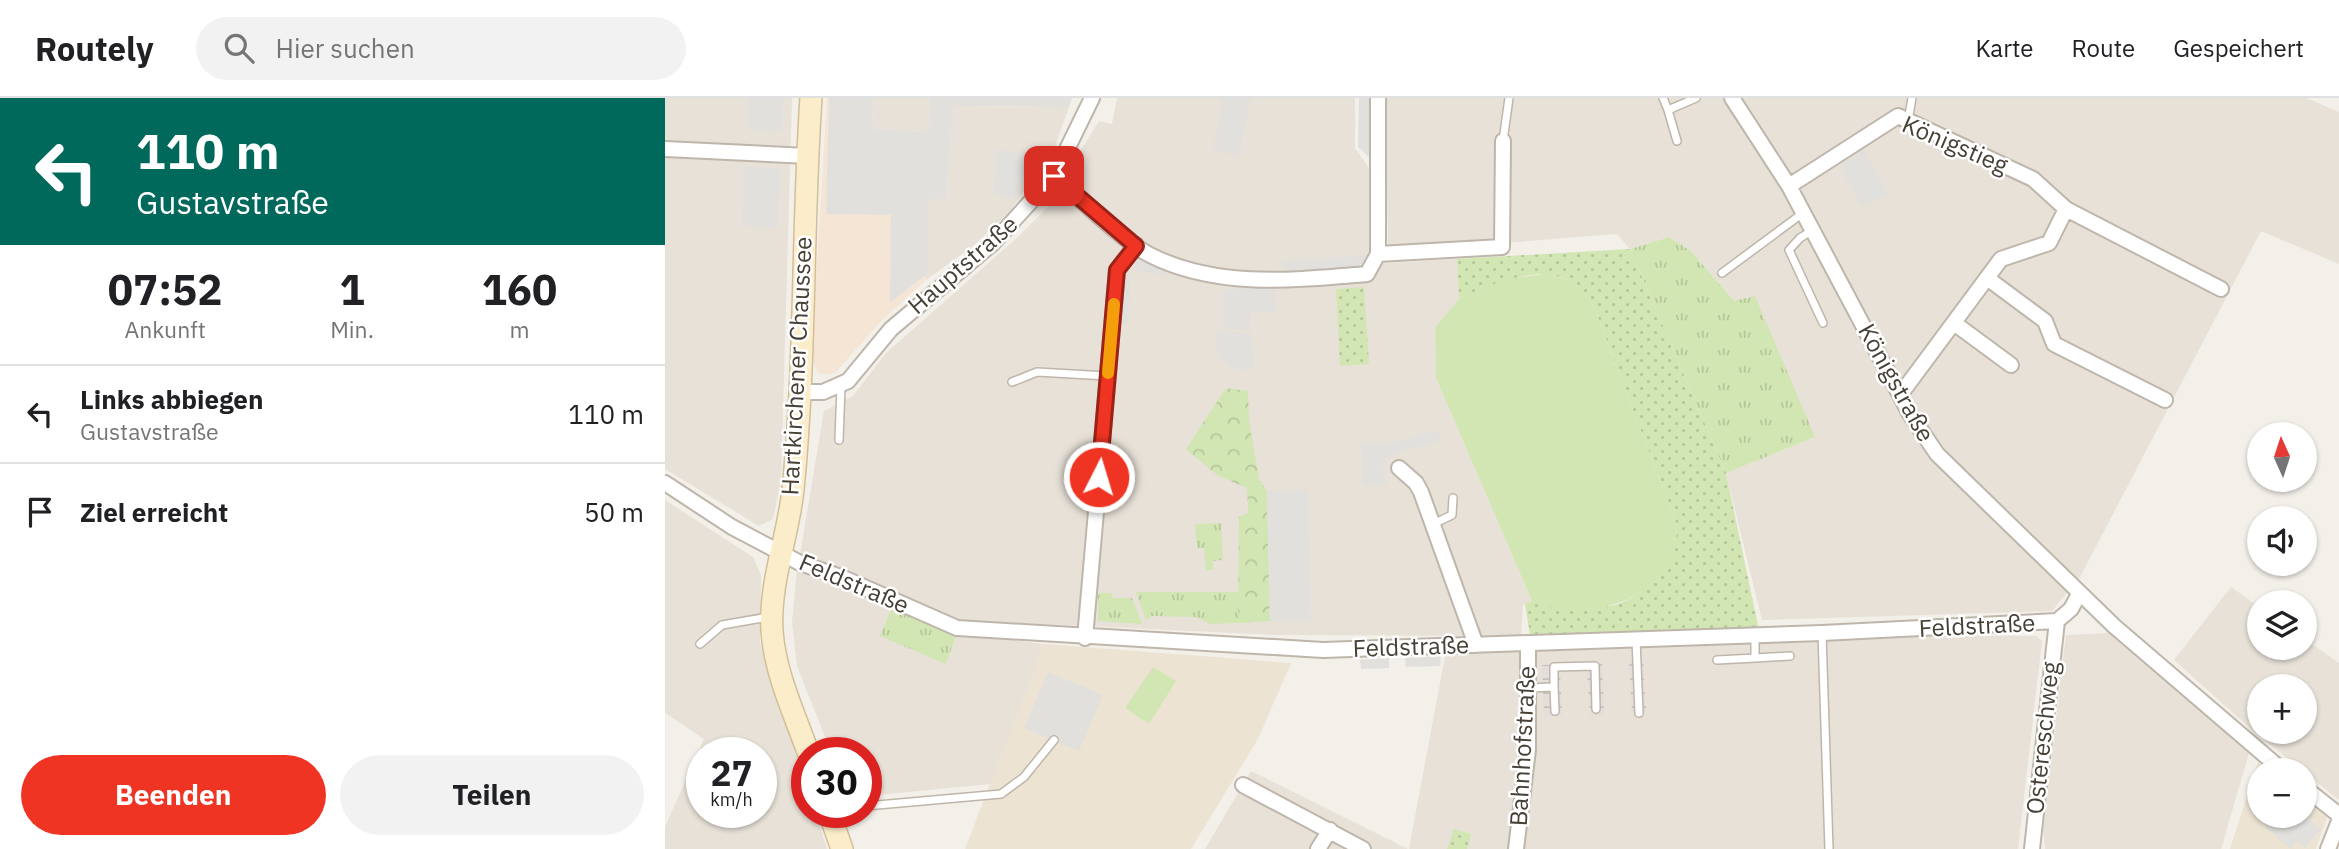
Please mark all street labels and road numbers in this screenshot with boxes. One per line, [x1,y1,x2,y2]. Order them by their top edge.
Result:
street label: Königstieg [1898,107,2014,181]
street label: Hauptstraße [901,208,1024,321]
street label: Hartkirchener Chaussee [773,236,819,496]
street label: Königstraße [1851,318,1942,447]
street label: Feldstraße [795,546,914,621]
street label: Feldstraße [1918,606,2036,644]
street label: Feldstraße [1352,628,1470,664]
street label: Ostereschweg [2018,660,2066,816]
street label: Bahnhofstraße [1502,665,1542,827]

